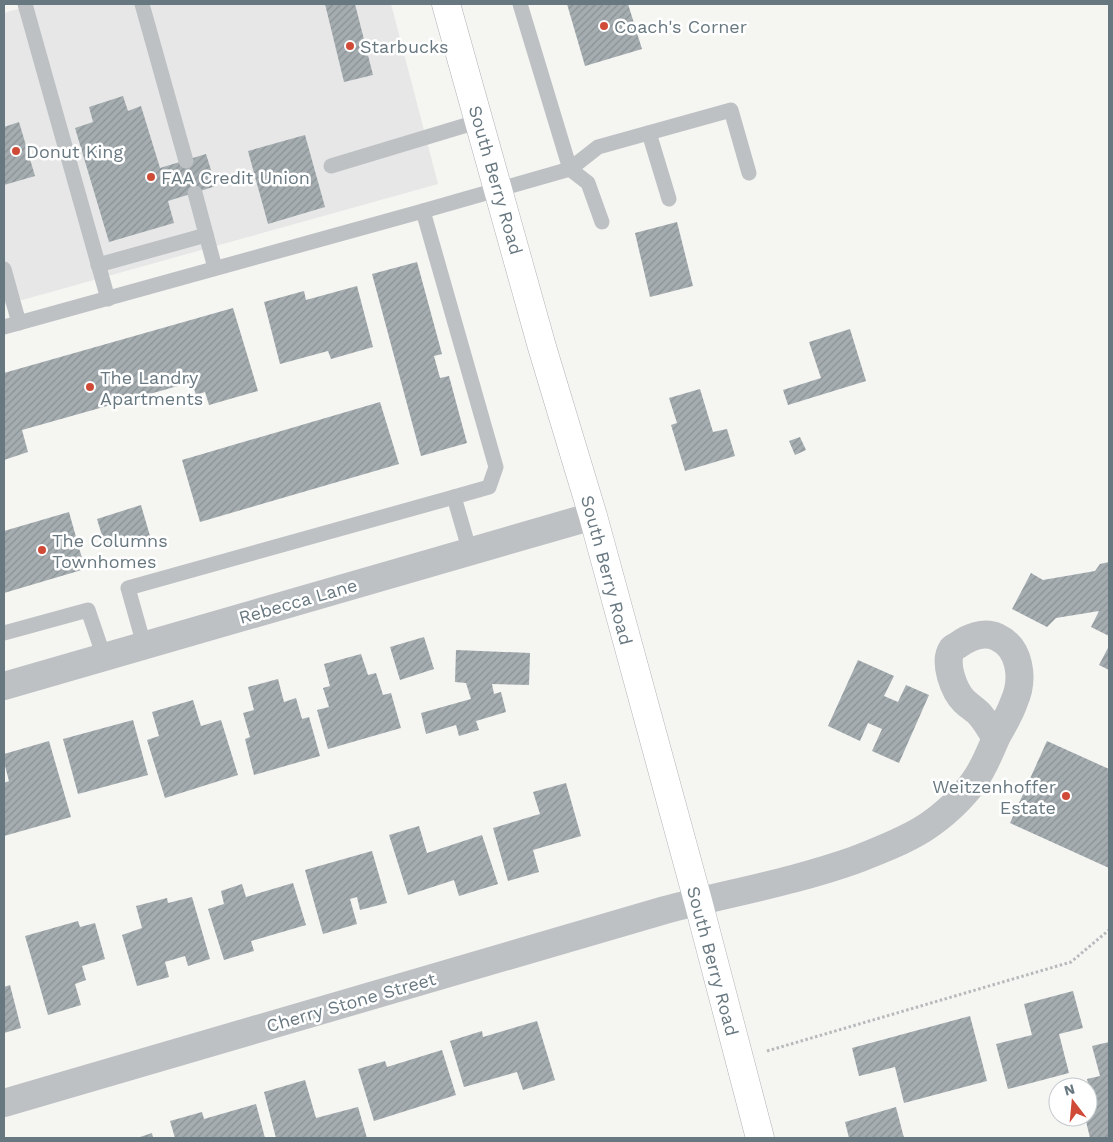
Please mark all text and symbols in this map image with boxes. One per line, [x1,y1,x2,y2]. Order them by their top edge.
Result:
place label: Coach's Corner [614,16,747,37]
marker: Coach's Corner [598,20,610,32]
place label: Starbucks [360,36,449,57]
marker: Starbucks [344,40,356,52]
street label: South Berry Road [465,103,527,257]
place label: Donut King [26,141,123,162]
marker: Donut King [10,145,22,157]
place label: FAA Credit Union [161,167,310,188]
marker: FAA Credit Union [145,171,157,183]
place label: The Landry Apartments [100,367,203,409]
marker: The Landry Apartments [84,381,96,393]
street label: South Berry Road [577,493,637,647]
place label: The Columns Townhomes [52,530,168,572]
marker: The Columns Townhomes [36,544,48,556]
street label: Rebecca Lane [236,574,360,628]
place label: Weitzenhoffer Estate [932,776,1056,818]
marker: Weitzenhoffer Estate [1060,790,1072,802]
street label: South Berry Road [683,884,743,1038]
street label: Cherry Stone Street [264,968,439,1036]
north arrow [1048,1077,1098,1127]
text: N [1062,1080,1077,1099]

